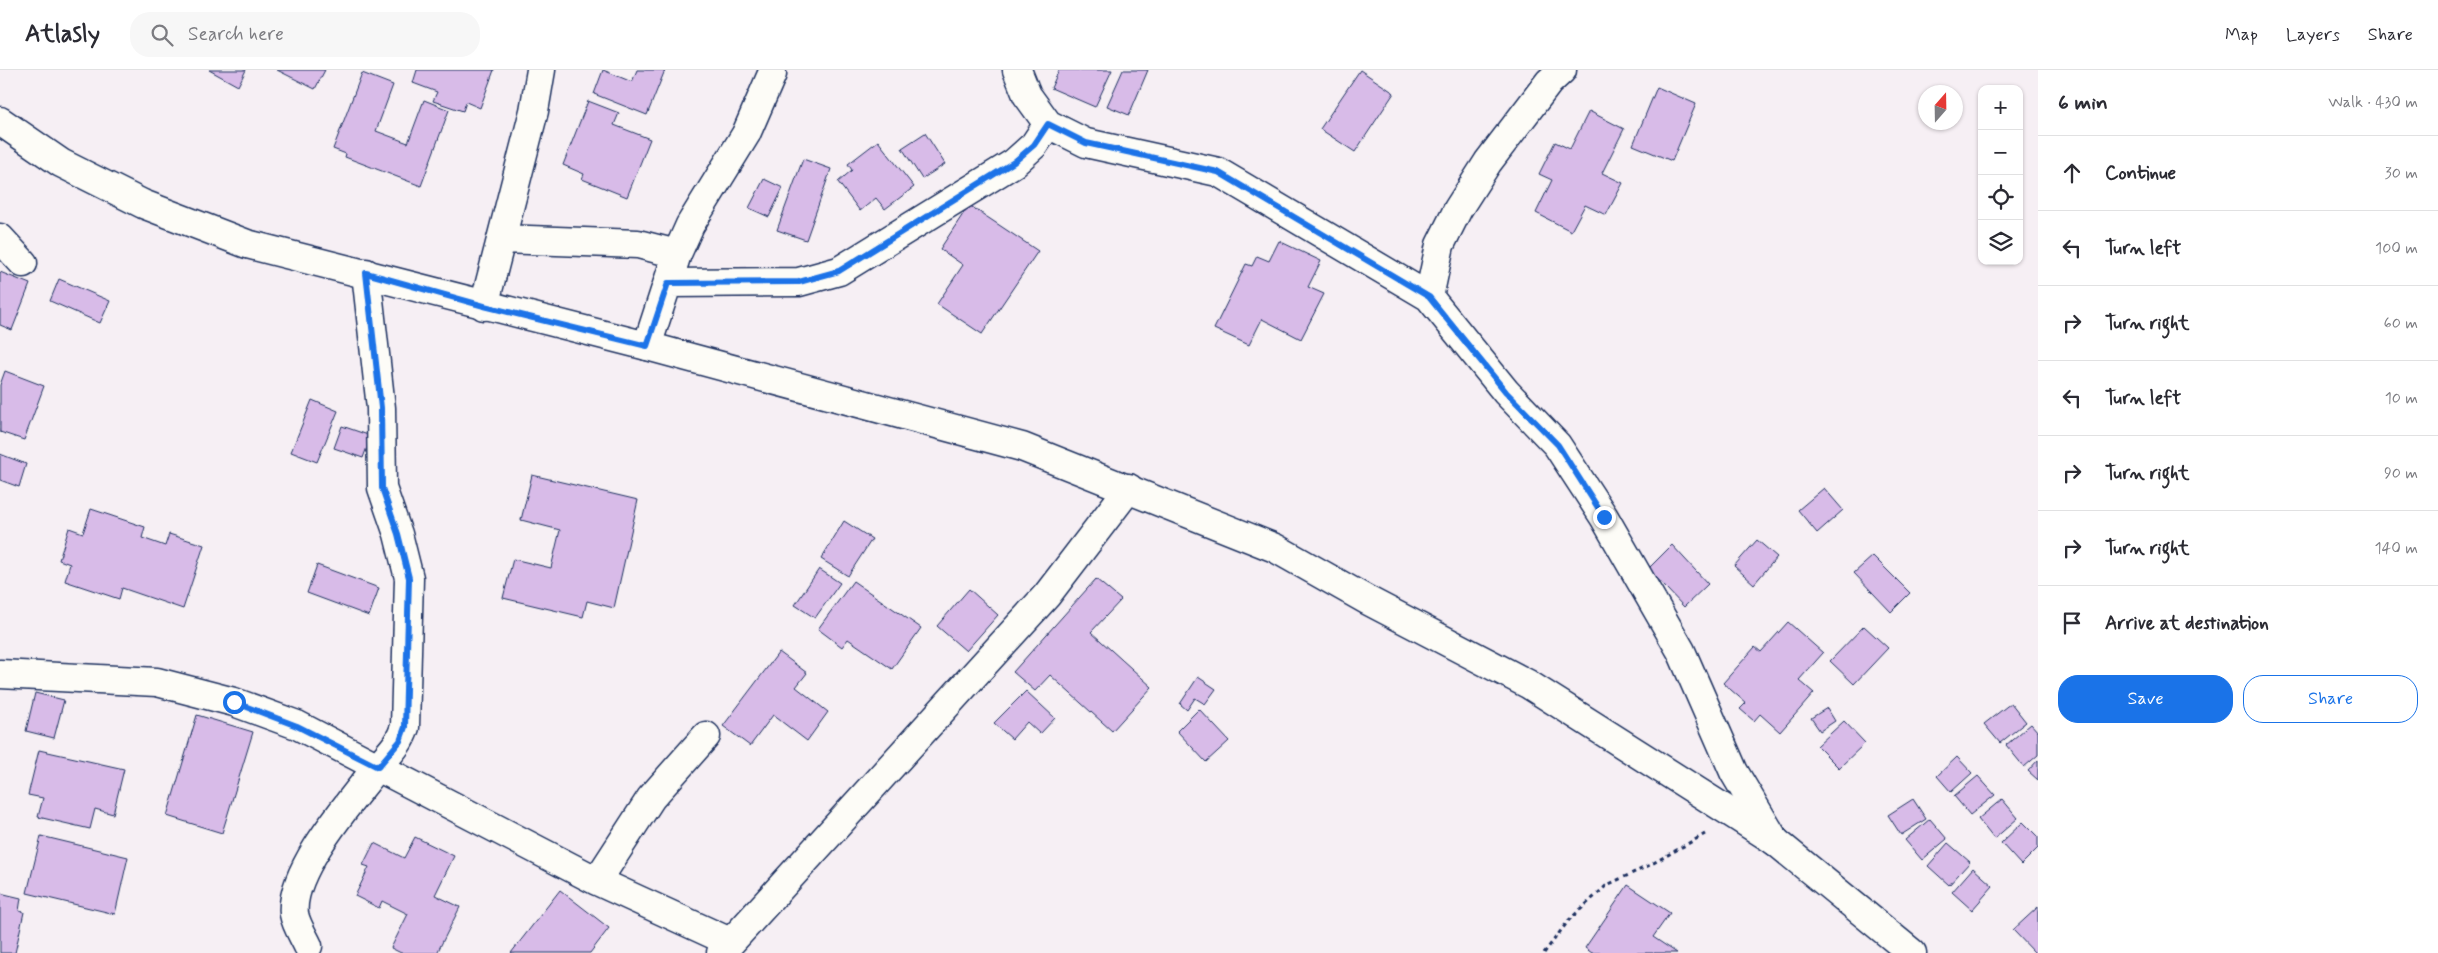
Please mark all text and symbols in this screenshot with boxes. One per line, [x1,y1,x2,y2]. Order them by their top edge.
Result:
search box [130,12,480,57]
text: Atlasly [25,19,100,50]
icon: search [148,21,176,49]
text: Search here [188,22,284,47]
text: Map [2225,23,2258,47]
text: Layers [2286,23,2340,47]
text: Share [2368,23,2413,47]
north arrow [1918,85,1963,130]
map controls [1978,85,2023,265]
button: + [1978,85,2023,130]
text: 6 min [2058,89,2108,117]
text: Walk · 430 m [2328,92,2418,113]
button: − [1978,130,2023,175]
icon: ahead [2058,159,2086,187]
text: Continue [2105,161,2176,186]
text: 30 m [2385,163,2418,184]
button: locate [1978,175,2023,220]
button: layers [1978,220,2023,265]
icon: left [2058,234,2086,262]
text: Turn left [2105,236,2181,261]
text: 100 m [2375,238,2418,259]
icon: right [2058,309,2086,337]
text: Turn right [2105,311,2189,336]
text: 60 m [2384,313,2418,334]
icon: left [2058,384,2086,412]
text: Turn left [2105,386,2181,411]
text: 10 m [2385,388,2418,409]
icon: right [2058,459,2086,487]
text: Turn right [2105,461,2189,486]
text: 90 m [2384,463,2418,484]
route end [1593,506,1616,529]
icon: right [2058,534,2086,562]
text: Turn right [2105,536,2189,561]
text: 140 m [2374,538,2418,559]
icon: arrive [2058,609,2086,637]
text: Arrive at destination [2105,611,2269,636]
button: Save [2058,675,2233,723]
button: Share [2243,675,2418,723]
route start [223,691,246,714]

